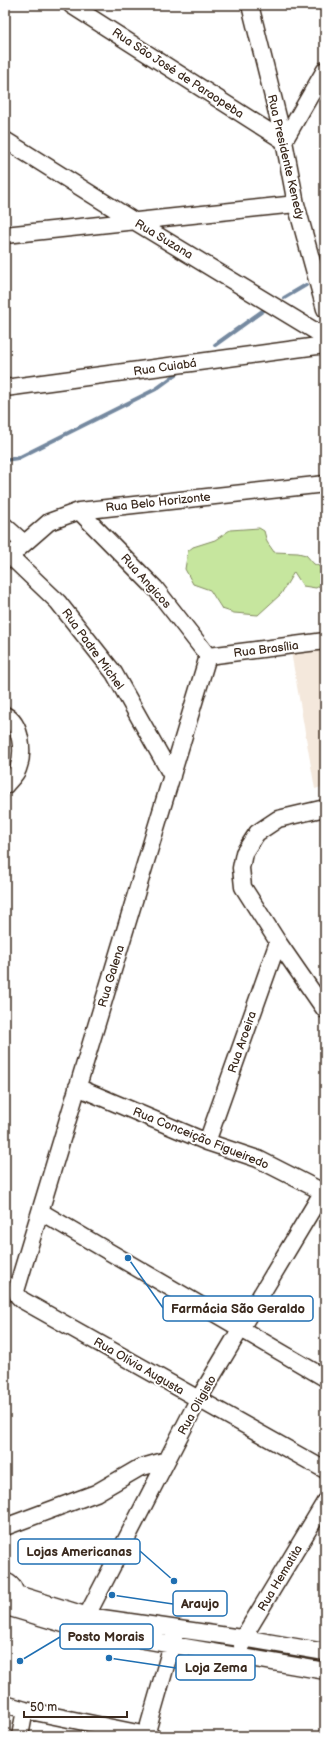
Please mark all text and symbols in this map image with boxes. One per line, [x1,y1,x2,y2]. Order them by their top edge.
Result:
street label: Rua São José de Paraopeba [109,25,247,122]
street label: Rua Presidente Kenedy [264,93,307,222]
street label: Rua Suzana [132,216,196,263]
street label: Rua Cuiabá [133,356,198,379]
street label: Rua Belo Horizonte [105,490,211,515]
street label: Rua Angicos [117,551,174,612]
street label: Rua Padre Michel [58,606,127,693]
street label: Rua Brasília [233,638,300,661]
street label: Rua Galena [95,943,128,1009]
street label: Rua Aroeira [225,1009,260,1075]
street label: Rua Conceição Figueiredo [131,1104,271,1173]
callout: Farmácia São Geraldo [163,1296,313,1321]
text: Farmácia São Geraldo [171,1301,305,1317]
street label: Rua Olívia Augusta [91,1334,187,1399]
street label: Rua Oligisto [175,1373,220,1438]
callout: Lojas Americanas [18,1539,140,1564]
street label: Rua Hematita [255,1542,306,1614]
text: Lojas Americanas [26,1544,132,1560]
callout: Araujo [173,1591,227,1616]
text: Araujo [180,1596,219,1612]
callout: Posto Morais [60,1624,153,1649]
text: Posto Morais [68,1629,144,1645]
callout: Loja Zema [176,1655,255,1680]
text: Loja Zema [185,1660,247,1676]
scale bar [24,1693,127,1719]
text: 50 m [30,1700,57,1715]

